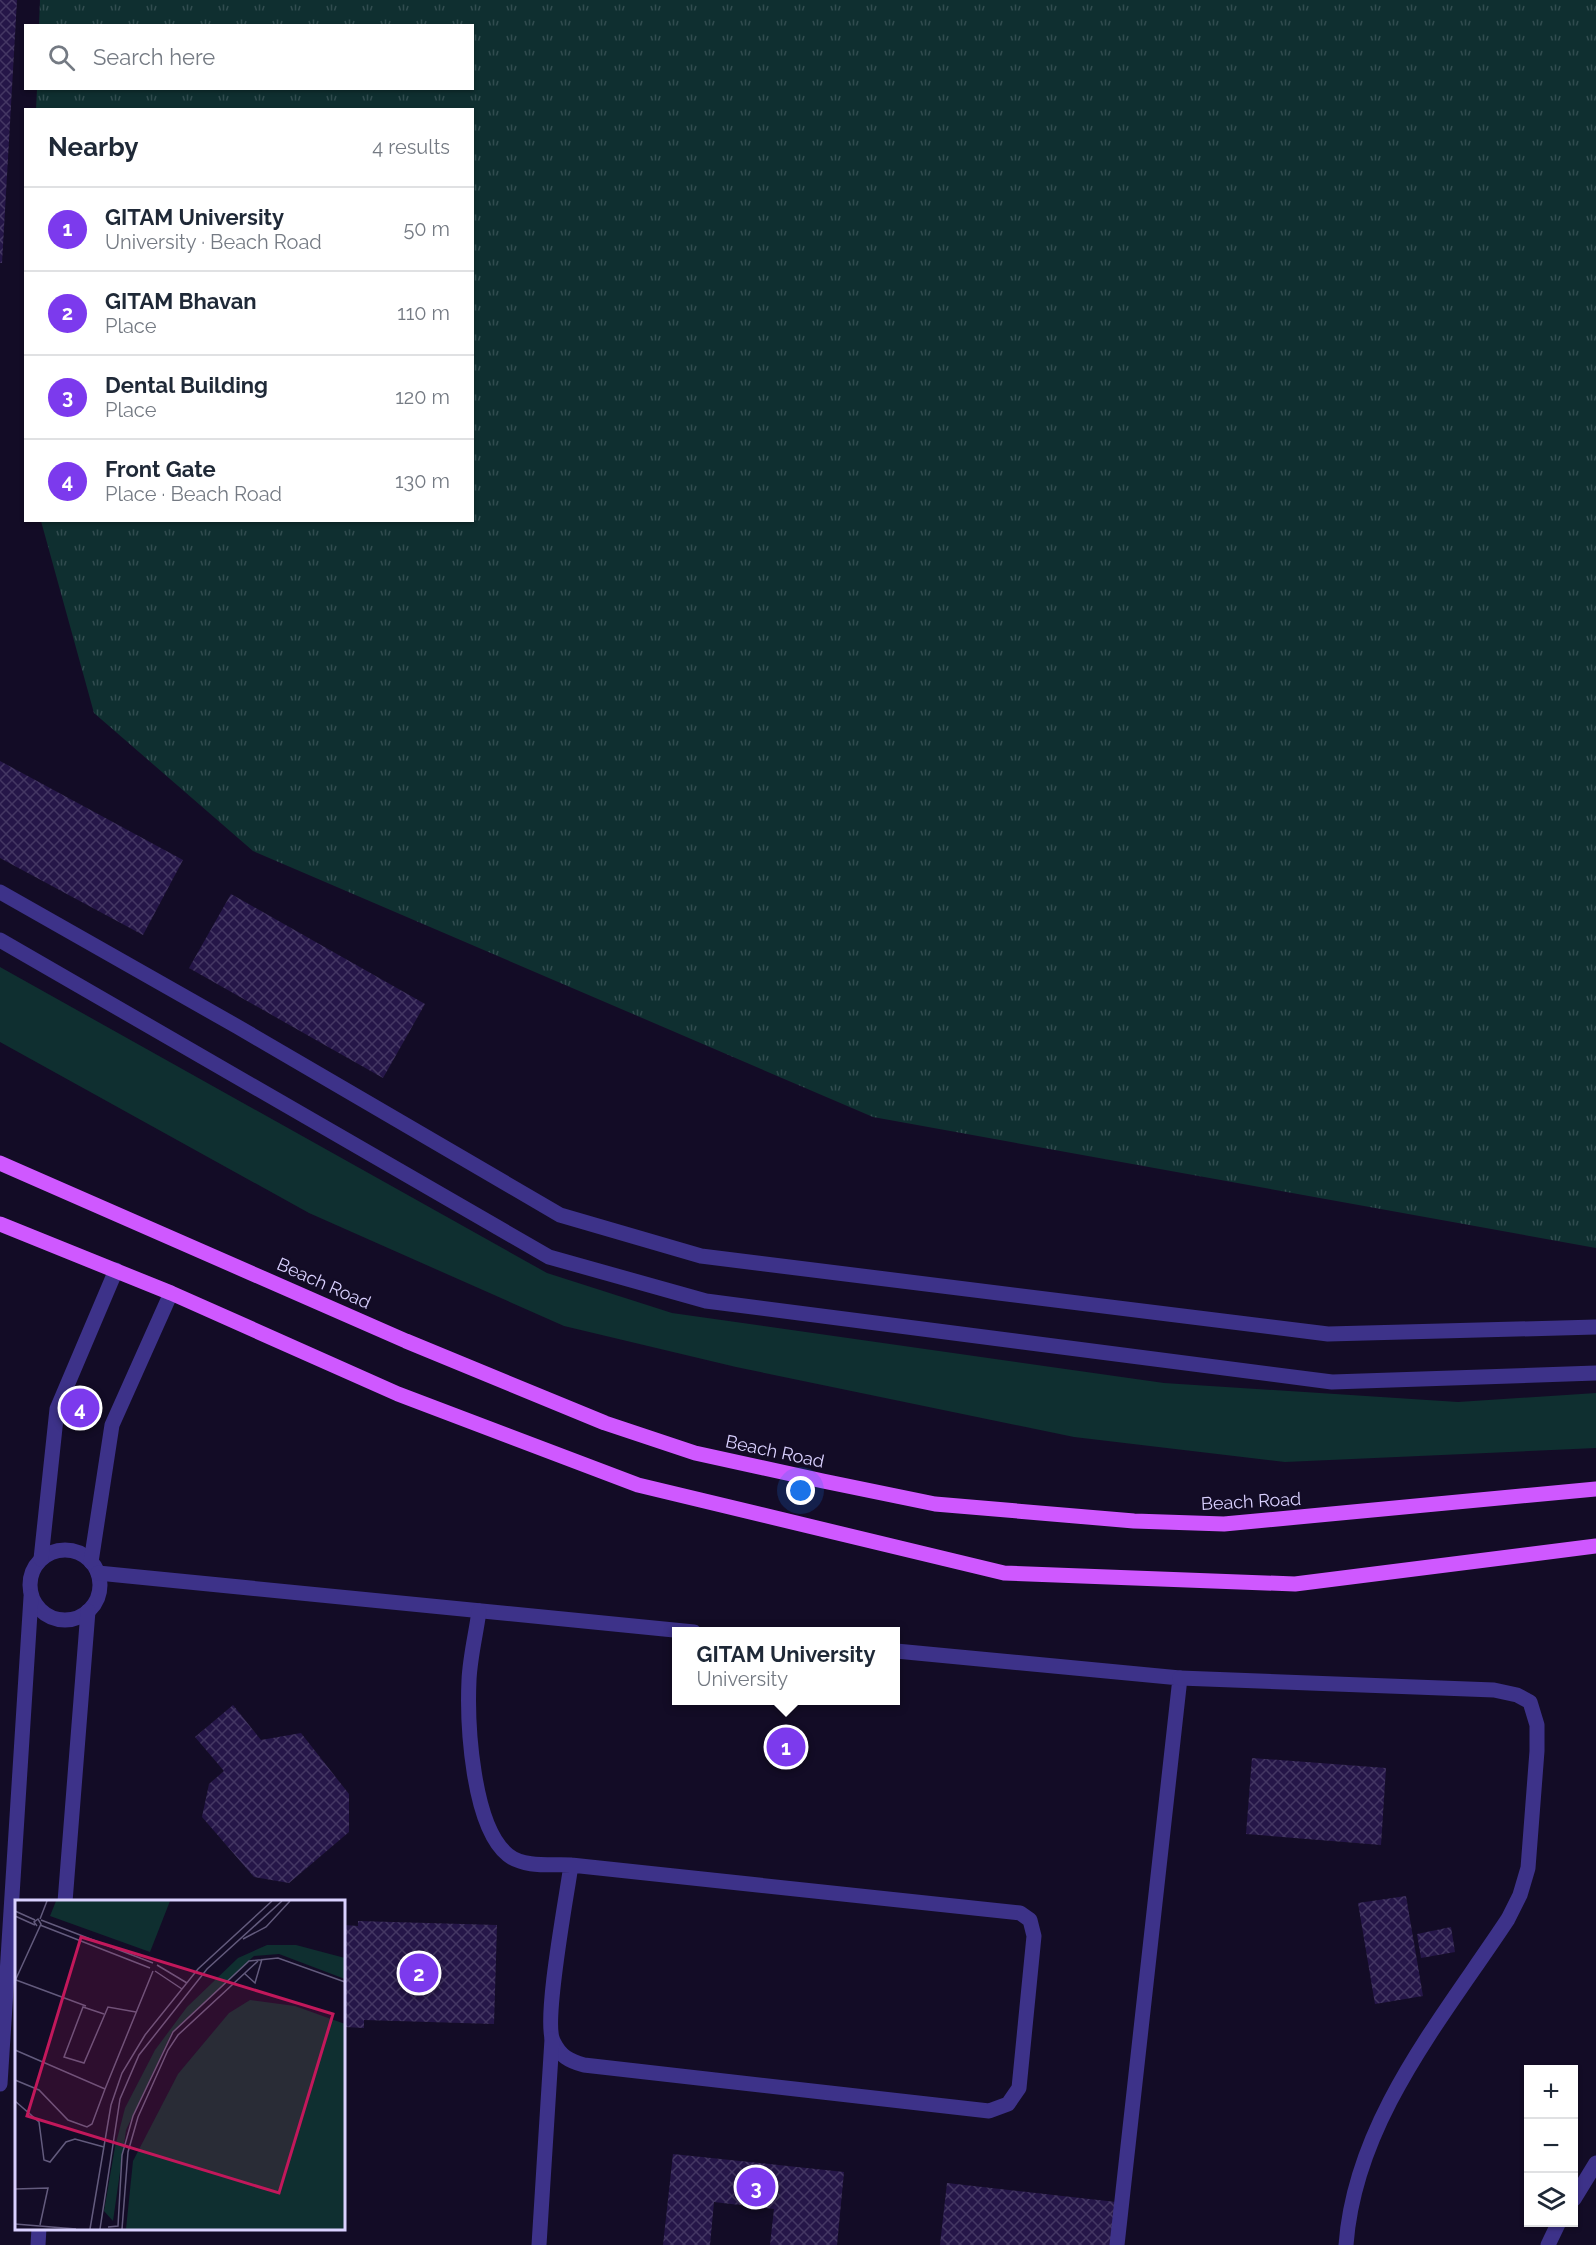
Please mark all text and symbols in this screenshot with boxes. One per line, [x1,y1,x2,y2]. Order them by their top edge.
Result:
search box [24,24,474,90]
icon: search [45,41,78,74]
text: Search here [93,44,215,70]
text: Nearby [48,132,138,162]
text: 4 results [372,135,450,159]
text: GITAM University [105,204,284,230]
text: 1 [63,217,72,241]
text: 50 m [403,217,450,241]
text: University · Beach Road [105,230,322,254]
text: GITAM Bhavan [105,288,257,314]
text: 2 [62,301,73,325]
text: 110 m [397,301,450,325]
text: Place [105,314,156,338]
text: Dental Building [105,372,268,398]
text: 3 [62,385,73,409]
text: 120 m [395,385,450,409]
text: Place [105,398,156,422]
text: Front Gate [105,456,216,482]
text: 4 [62,469,73,493]
text: 130 m [395,469,450,493]
text: Place · Beach Road [105,482,282,506]
street label: Beach Road [274,1253,374,1313]
pin: 4 [60,1386,100,1430]
street label: Beach Road [724,1430,826,1472]
your location [786,1476,815,1505]
street label: Beach Road [1200,1488,1302,1514]
popup [672,1627,900,1705]
text: GITAM University [696,1641,876,1667]
text: University [696,1667,788,1691]
pin: 1 [766,1724,806,1770]
inset map [15,1900,345,2230]
pin: 2 [400,1950,438,1996]
map controls [1524,2065,1578,2227]
button: + [1524,2065,1578,2119]
button: − [1524,2119,1578,2173]
pin: 3 [736,2164,776,2210]
button: layers [1524,2173,1578,2227]

